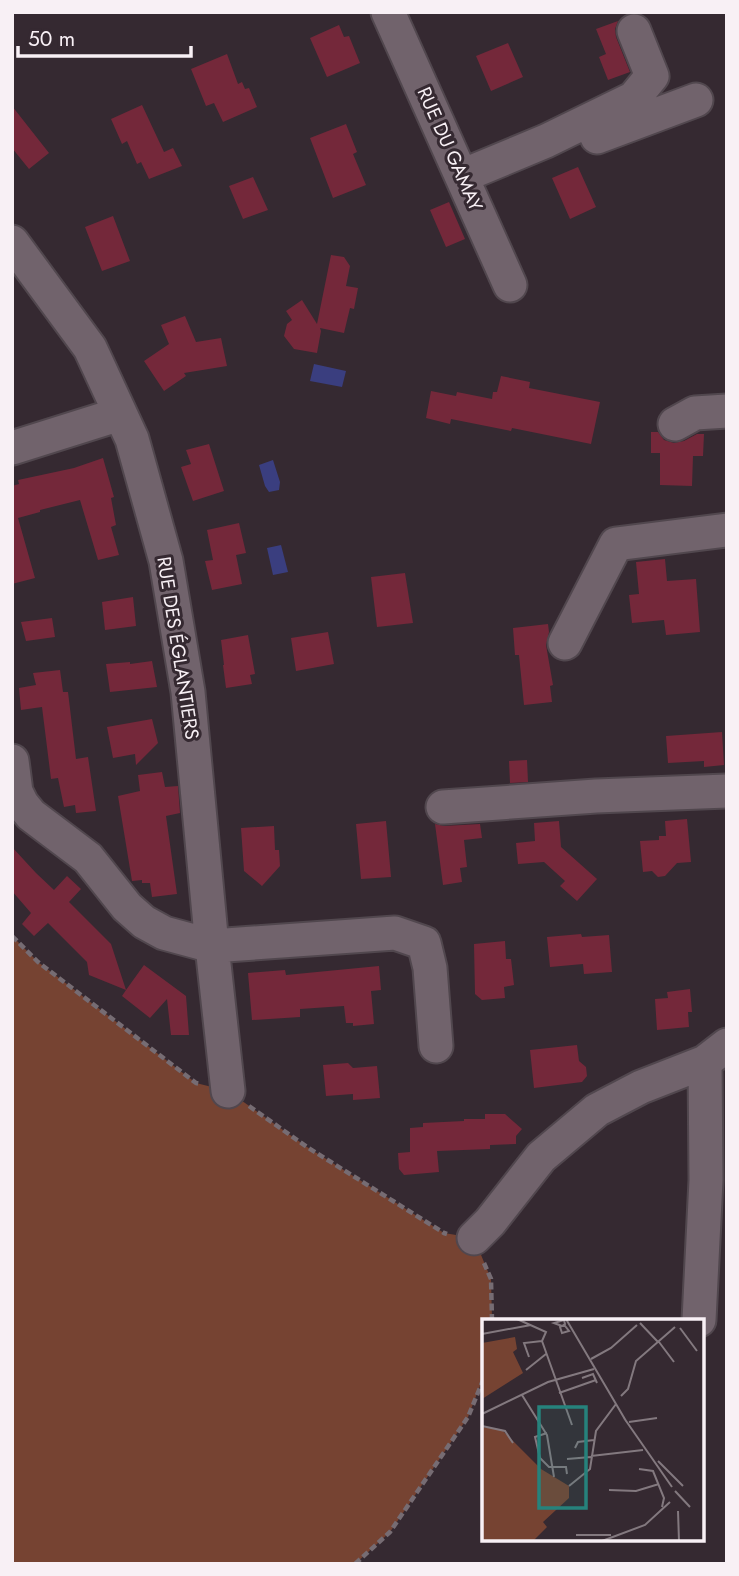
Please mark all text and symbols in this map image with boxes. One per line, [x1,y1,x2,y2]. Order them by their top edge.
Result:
scale bar [18,14,191,58]
text: 50 m [28,24,75,54]
street label: RUE DU GAMAY [411,83,490,216]
street label: RUE DES ÉGLANTIERS [150,555,206,741]
inset map [482,1319,704,1541]

